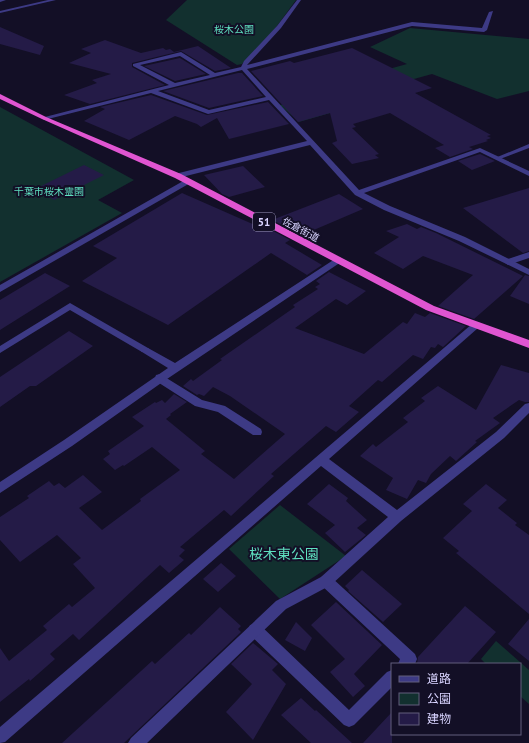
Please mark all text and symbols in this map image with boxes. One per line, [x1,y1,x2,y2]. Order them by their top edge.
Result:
park label: 桜木公園 [214,23,254,36]
park label: 千葉市桜木霊園 [14,185,84,198]
road number: 51 [253,213,275,231]
street label: 佐倉街道 [280,214,321,245]
park label: 桜木東公園 [249,545,319,563]
legend [391,663,521,735]
text: 道路 [427,671,451,686]
text: 公園 [427,691,451,706]
text: 建物 [427,711,451,726]

